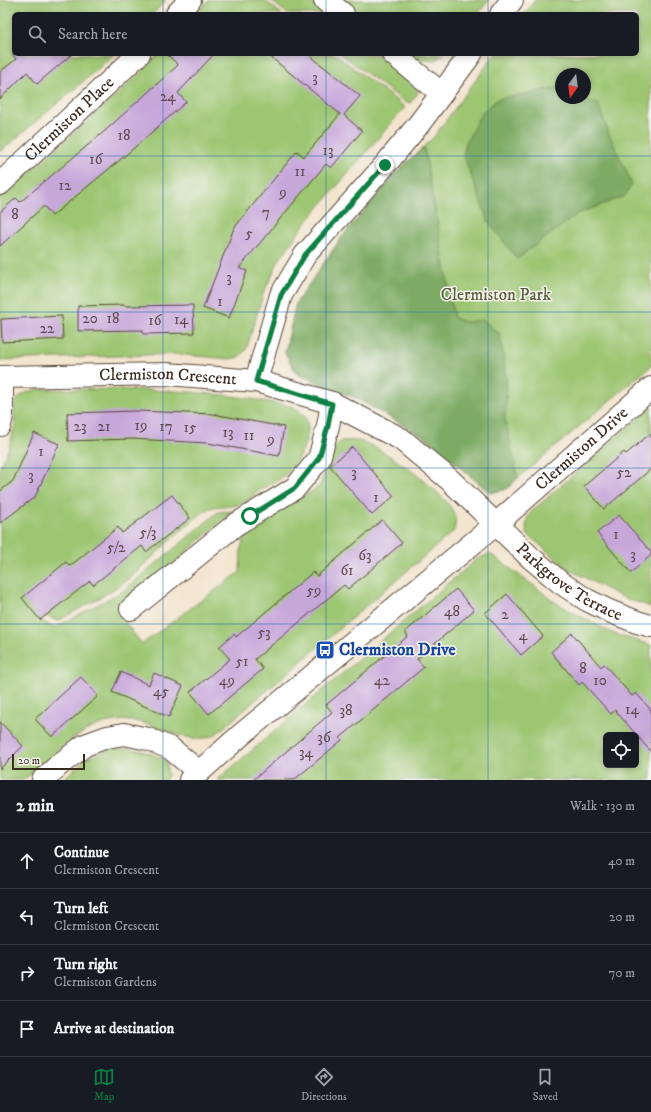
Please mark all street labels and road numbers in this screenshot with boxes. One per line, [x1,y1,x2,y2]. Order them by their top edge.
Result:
street label: Clermiston Place [20,72,119,167]
street label: Clermiston Crescent [99,363,238,390]
street label: Clermiston Drive [531,402,633,496]
street label: Parkgrove Terrace [511,538,625,626]

